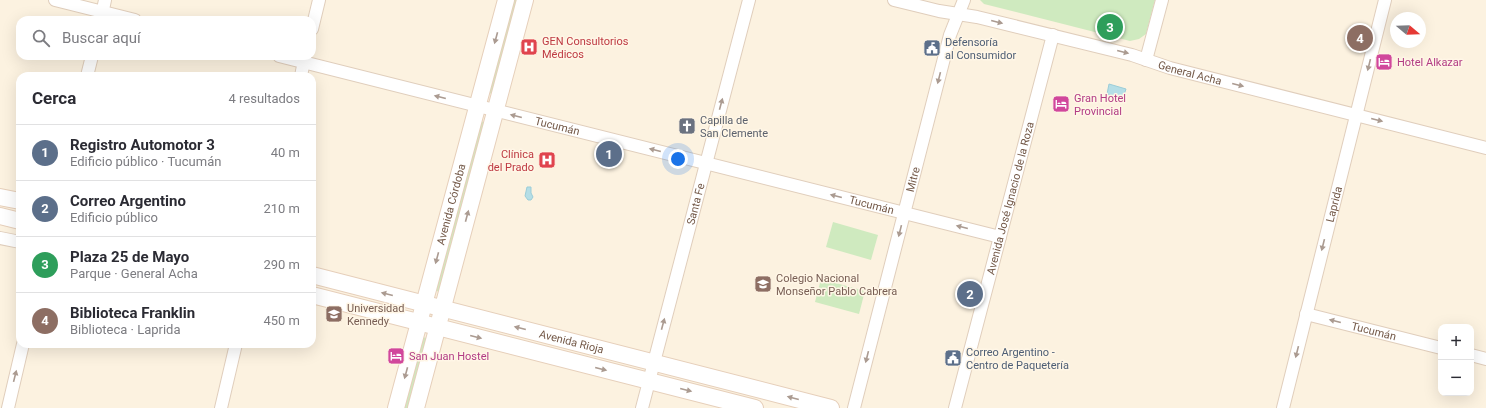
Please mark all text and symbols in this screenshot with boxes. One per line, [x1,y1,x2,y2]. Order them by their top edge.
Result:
pin: 3 [1097,12,1123,42]
north arrow [1390,12,1426,48]
search box [16,16,316,60]
one-way arrow [990,19,1003,25]
pin: 4 [1347,23,1373,53]
icon: search [30,27,52,49]
text: Buscar aquí [62,29,141,47]
one-way arrow [493,32,499,44]
place label: GEN Consultorios Médicos [542,35,629,61]
place label: Defensoría al Consumidor [945,36,1016,62]
hospital icon: GEN Consultorios Médicos [519,37,539,57]
public building icon: Defensoría al Consumidor [922,38,942,58]
one-way arrow [1117,50,1129,56]
hotel icon: Hotel Alkazar [1374,52,1394,72]
place label: Hotel Alkazar [1397,56,1463,69]
street label: General Acha [1156,58,1223,88]
one-way arrow [1365,59,1371,71]
one-way arrow [935,72,941,84]
one-way arrow [1232,82,1244,88]
text: Cerca [32,88,76,108]
text: 4 resultados [228,91,300,106]
place label: Gran Hotel Provincial [1074,92,1126,118]
one-way arrow [434,93,446,99]
hotel icon: Gran Hotel Provincial [1051,94,1071,114]
one-way arrow [719,97,725,110]
one-way arrow [510,112,522,118]
street label: Tucumán [533,114,581,138]
place label: Capilla de San Clemente [700,114,768,140]
church icon: Capilla de San Clemente [677,116,697,136]
one-way arrow [1371,118,1384,124]
street label: Avenida José Ignacio de la Roza [984,120,1037,276]
text: Registro Automotor 3 [70,136,215,154]
pin: 1 [596,139,622,169]
text: 1 [41,145,49,160]
text: 40 m [271,145,300,160]
one-way arrow [649,147,662,153]
place label: Clínica del Prado [488,148,534,174]
your location [668,149,688,169]
hospital icon: Clínica del Prado [537,150,557,170]
text: Edificio público · Tucumán [70,154,221,169]
street label: Avenida Córdoba [434,162,469,246]
street label: Mitre [904,166,923,193]
street label: Santa Fe [684,182,708,226]
street label: Laprida [1324,185,1345,224]
text: Correo Argentino [70,192,186,210]
one-way arrow [830,192,842,198]
street label: Tucumán [848,193,895,217]
text: 2 [41,201,49,216]
text: 210 m [263,201,300,216]
text: Edificio público [70,210,158,225]
one-way arrow [465,210,471,223]
one-way arrow [956,224,968,230]
one-way arrow [896,225,902,237]
one-way arrow [1320,239,1326,252]
text: Plaza 25 de Mayo [70,248,189,266]
one-way arrow [434,252,440,264]
text: 3 [41,257,49,272]
text: 290 m [263,257,300,272]
text: Parque · General Acha [70,266,198,281]
place label: Colegio Nacional Monseñor Pablo Cabrera [776,272,897,298]
school or university icon: Colegio Nacional Monseñor Pablo Cabrera [753,274,773,294]
pin: 2 [957,279,983,309]
one-way arrow [381,291,393,297]
place label: Universidad Kennedy [347,302,404,328]
text: Biblioteca Franklin [70,304,195,322]
school or university icon: Universidad Kennedy [324,304,344,324]
text: 4 [41,313,49,328]
text: 450 m [263,313,300,328]
one-way arrow [660,318,666,330]
one-way arrow [1329,318,1341,324]
street label: Tucumán [1350,320,1398,343]
text: Biblioteca · Laprida [70,322,181,337]
map controls [1438,324,1474,396]
button: + [1438,324,1474,360]
one-way arrow [514,325,526,331]
street label: Avenida Rioja [538,328,605,357]
one-way arrow [469,334,482,340]
hotel icon: San Juan Hostel [386,346,406,366]
place label: Correo Argentino - Centro de Paquetería [966,346,1069,372]
one-way arrow [1294,346,1300,358]
public building icon: Correo Argentino - Centro de Paquetería [943,348,963,368]
place label: San Juan Hostel [409,350,489,363]
one-way arrow [864,351,870,363]
button: − [1438,360,1474,396]
one-way arrow [595,366,608,372]
one-way arrow [403,368,409,380]
one-way arrow [13,370,19,382]
one-way arrow [680,388,692,394]
one-way arrow [787,395,799,401]

